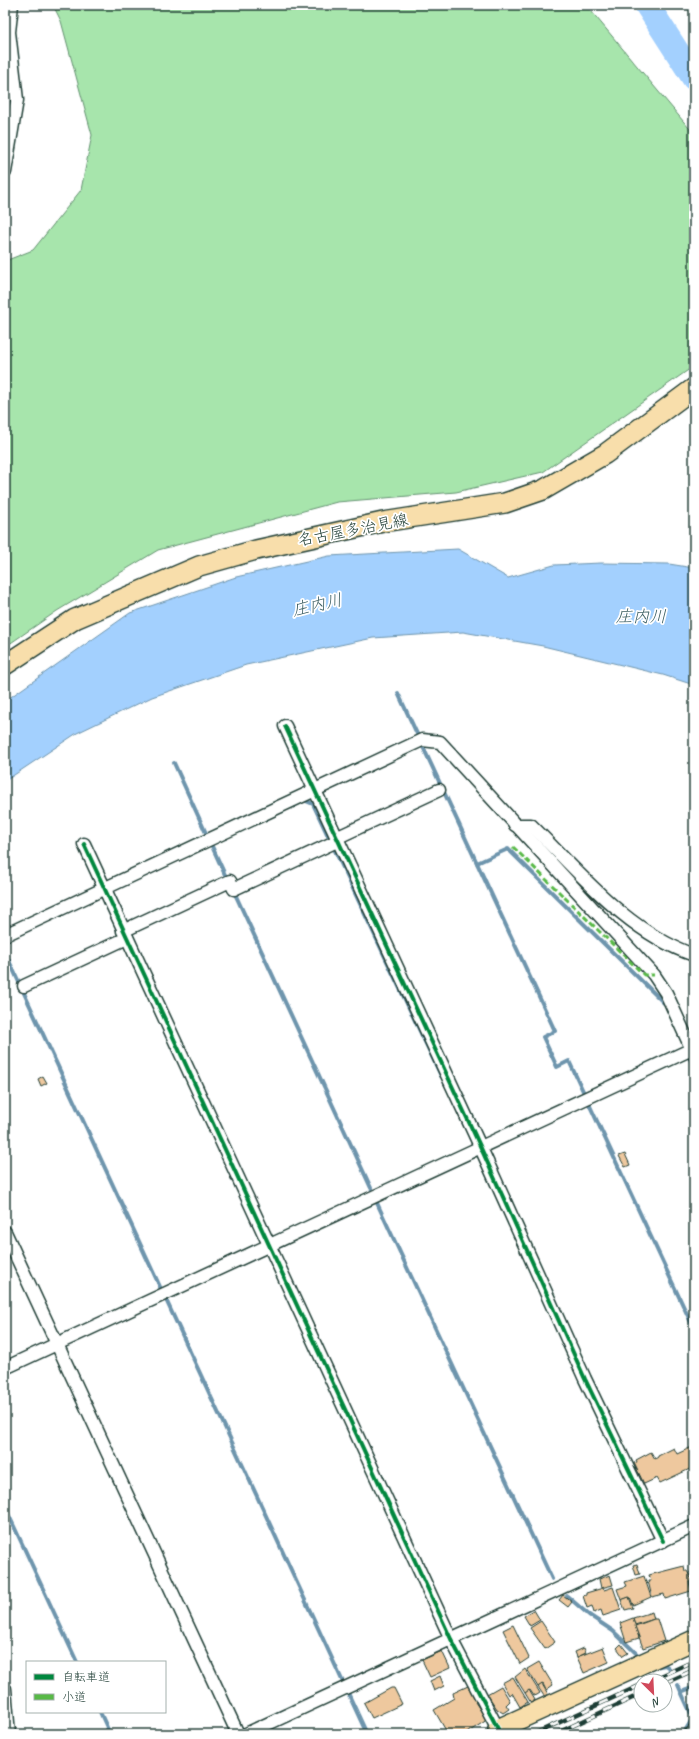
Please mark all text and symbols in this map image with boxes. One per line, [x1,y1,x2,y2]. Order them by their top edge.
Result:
street label: 名古屋多治見線 [296,509,410,551]
water label: 庄内川 [290,589,344,621]
water label: 庄内川 [616,606,667,627]
legend [26,1661,166,1713]
text: 自転車道 [62,1669,110,1685]
north arrow [633,1673,673,1713]
text: 小道 [62,1689,86,1705]
text: N [649,1694,663,1711]

